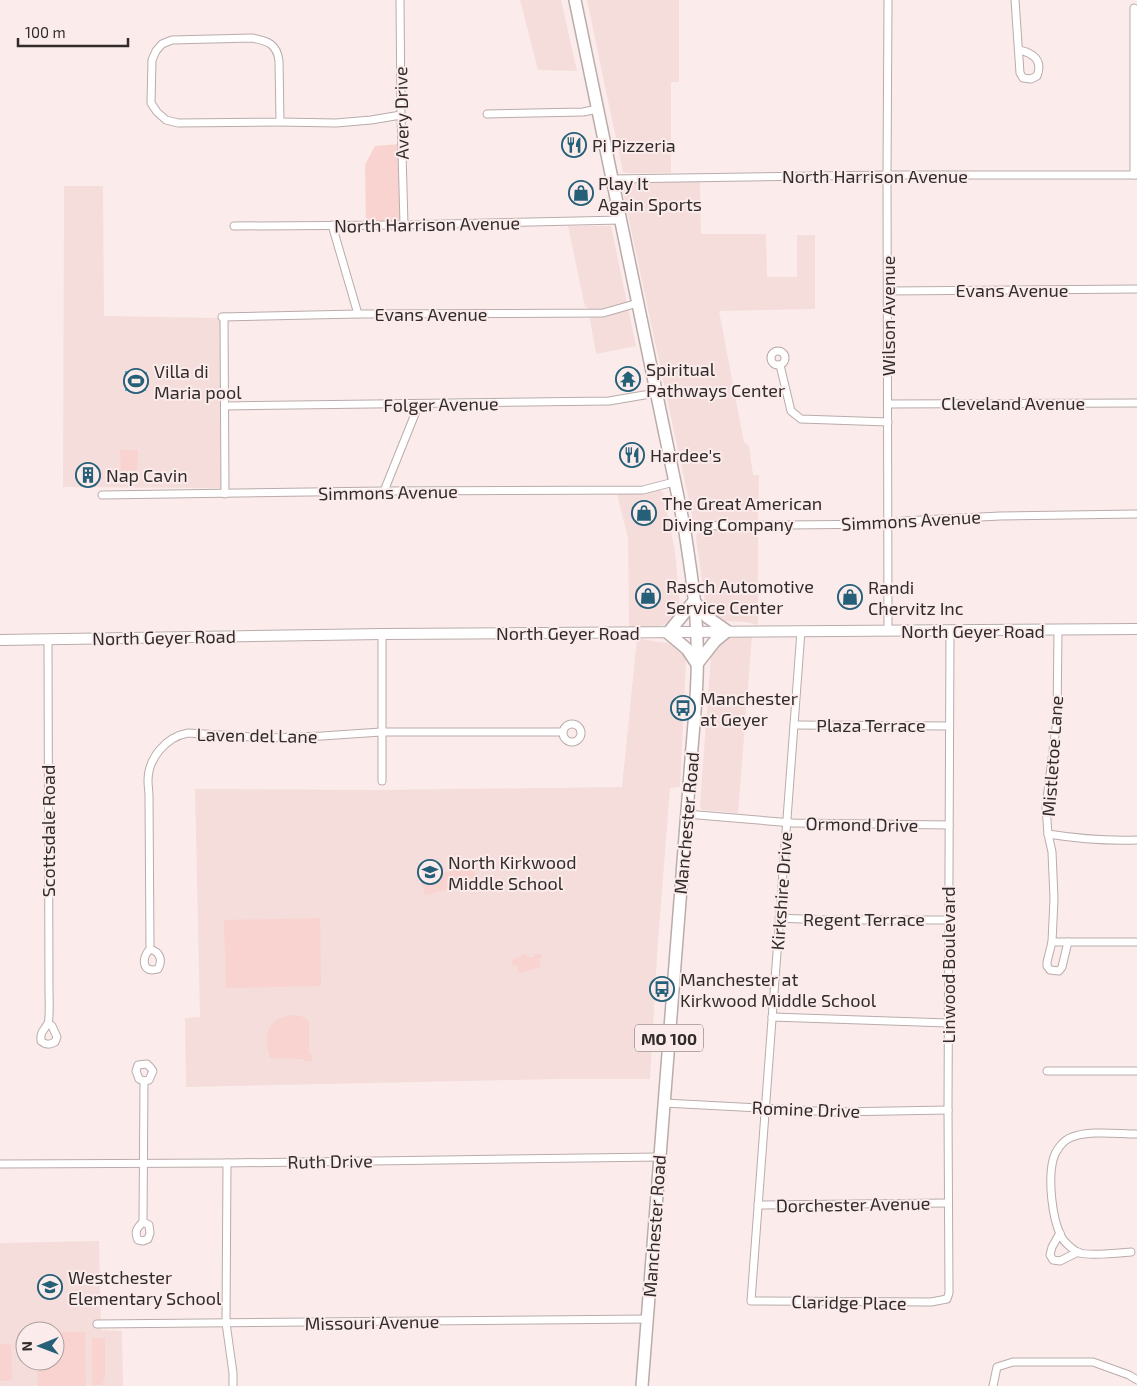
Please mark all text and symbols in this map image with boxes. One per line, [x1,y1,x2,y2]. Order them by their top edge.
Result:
scale bar [18,15,128,47]
text: 100 m [25,23,66,41]
street label: Avery Drive [389,66,413,160]
restaurant icon: Pi Pizzeria [561,132,587,158]
place label: Pi Pizzeria [592,134,676,156]
street label: North Harrison Avenue [782,165,968,187]
place label: Play It Again Sports [598,172,702,215]
shop icon: Play It Again Sports [568,180,594,206]
street label: North Harrison Avenue [334,211,520,237]
street label: Wilson Avenue [877,256,899,376]
street label: Evans Avenue [956,279,1068,301]
street label: Evans Avenue [375,303,487,325]
place label: Spiritual Pathways Center [646,358,785,401]
place label: Villa di Maria pool [154,360,242,403]
temple icon: Spiritual Pathways Center [615,366,641,392]
sports icon: Villa di Maria pool [123,368,149,394]
street label: Folger Avenue [383,392,499,416]
street label: Cleveland Avenue [941,392,1085,414]
restaurant icon: Hardee's [619,442,645,468]
place label: Hardee's [650,444,721,466]
building icon: Nap Cavin [75,462,101,488]
place label: Nap Cavin [106,464,188,486]
street label: Simmons Avenue [318,480,458,504]
place label: The Great American Diving Company [662,492,822,535]
shop icon: The Great American Diving Company [631,500,657,526]
street label: Simmons Avenue [841,505,981,535]
place label: Rasch Automotive Service Center [666,575,814,618]
place label: Randi Chervitz Inc [868,576,964,619]
shop icon: Rasch Automotive Service Center [635,583,661,609]
shop icon: Randi Chervitz Inc [837,584,863,610]
street label: North Geyer Road [901,620,1045,642]
street label: North Geyer Road [496,622,640,644]
street label: North Geyer Road [92,625,236,649]
place label: Manchester at Geyer [700,687,798,730]
bus stop icon: Manchester at Geyer [670,695,696,721]
street label: Mistletoe Lane [1037,695,1067,817]
street label: Plaza Terrace [816,714,926,736]
street label: Laven del Lane [196,723,318,747]
street label: Manchester Road [669,751,703,895]
street label: Scottsdale Road [37,765,59,897]
street label: Ormond Drive [805,812,919,836]
street label: Kirkshire Drive [766,831,796,951]
place label: North Kirkwood Middle School [448,851,576,894]
school or university icon: North Kirkwood Middle School [417,859,443,885]
street label: Linwood Boulevard [937,886,959,1044]
street label: Regent Terrace [803,908,925,930]
place label: Manchester at Kirkwood Middle School [680,968,877,1011]
bus stop icon: Manchester at Kirkwood Middle School [649,976,675,1002]
road number: MO 100 [635,1024,703,1052]
street label: Romine Drive [751,1096,861,1122]
street label: Ruth Drive [287,1149,373,1173]
street label: Manchester Road [638,1154,670,1298]
street label: Dorchester Avenue [776,1192,930,1216]
place label: Westchester Elementary School [68,1266,222,1309]
school or university icon: Westchester Elementary School [37,1274,63,1300]
street label: Claridge Place [791,1290,907,1314]
street label: Missouri Avenue [305,1310,439,1334]
north arrow [15,1321,65,1371]
text: N [18,1341,35,1351]

